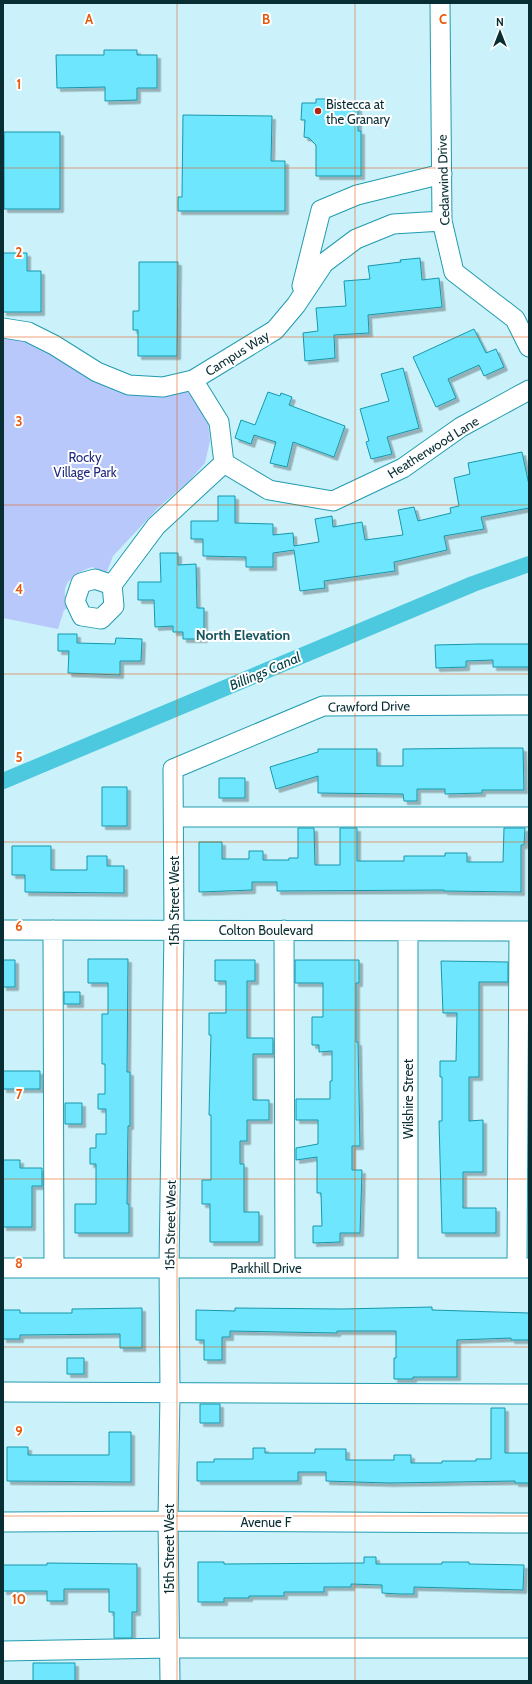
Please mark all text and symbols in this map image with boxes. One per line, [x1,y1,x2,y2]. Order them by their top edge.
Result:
text: A [85,11,94,27]
text: B [262,11,270,27]
text: C [439,11,447,27]
north arrow [480,12,520,52]
text: N [496,15,504,29]
text: 1 [17,76,21,92]
place label: Bistecca at the Granary [326,96,391,127]
marker: Bistecca at the Granary [313,106,323,116]
street label: Cedarwind Drive [433,134,453,226]
text: 2 [16,244,23,260]
street label: Campus Way [202,327,272,379]
street label: Heatherwood Lane [384,412,482,481]
text: 3 [15,413,23,429]
park label: Rocky Village Park [53,449,117,480]
text: 4 [15,581,23,597]
district label: North Elevation [196,626,290,644]
water label: Billings Canal [227,648,304,694]
street label: Crawford Drive [328,697,410,715]
text: 5 [16,749,23,765]
street label: 15th Street West [166,855,182,946]
text: 6 [15,918,23,934]
street label: Colton Boulevard [219,922,313,938]
street label: Wilshire Street [400,1058,416,1139]
text: 7 [16,1086,23,1102]
street label: 15th Street West [161,1179,179,1270]
text: 8 [15,1255,23,1271]
street label: Parkhill Drive [230,1260,302,1276]
text: 9 [15,1423,23,1439]
street label: 15th Street West [161,1503,177,1594]
street label: Avenue F [241,1514,292,1530]
text: 10 [12,1591,26,1607]

